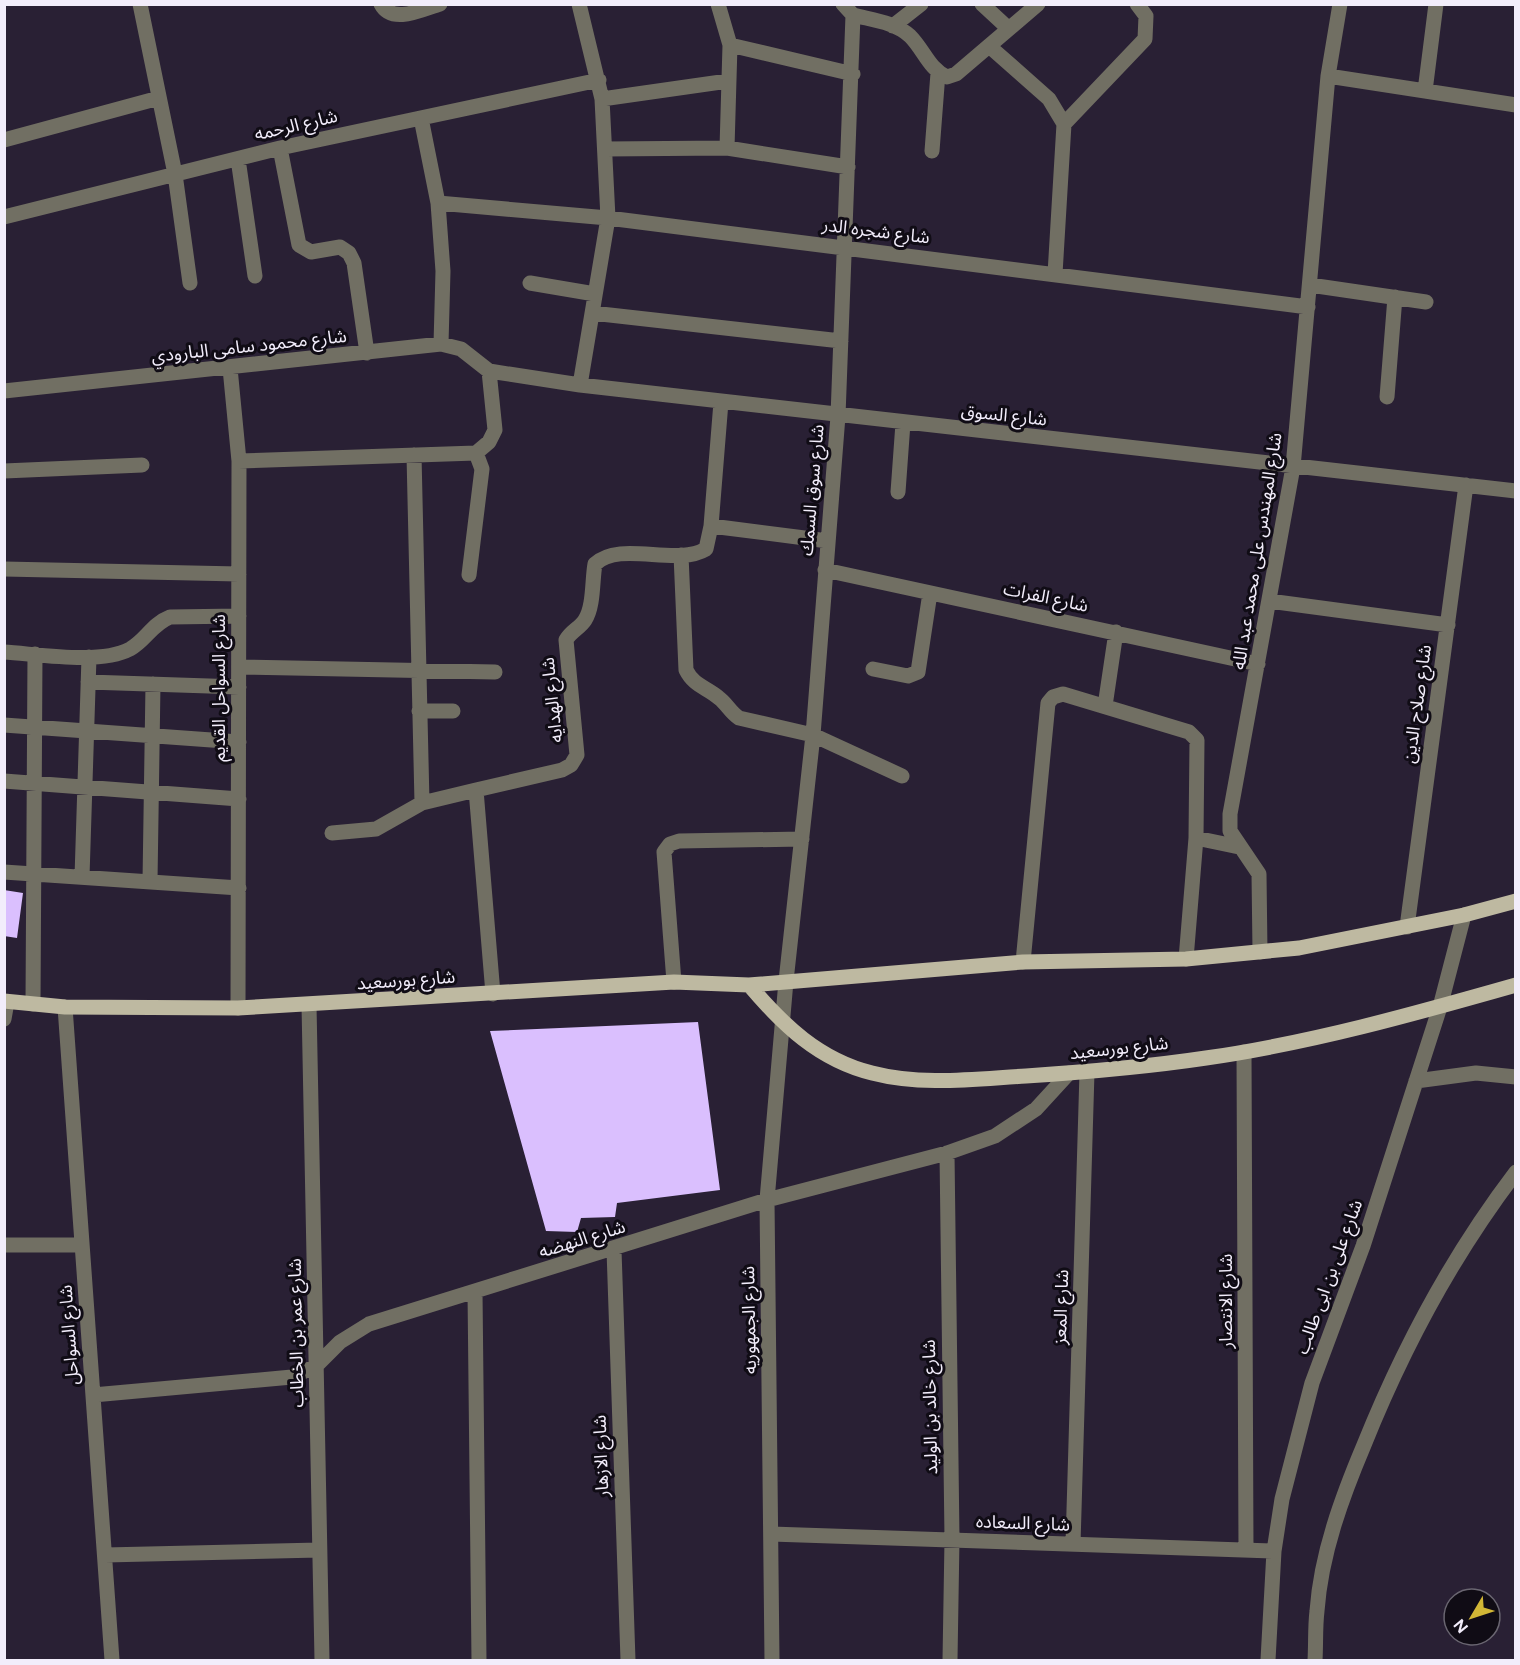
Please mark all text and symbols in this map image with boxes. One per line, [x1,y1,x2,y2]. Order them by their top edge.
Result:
street label: شارع الرحمه [252,105,340,148]
street label: شارع شجره الدر [820,213,931,252]
street label: شارع محمود سامى البارودي [150,325,348,370]
street label: شارع السوق [960,400,1048,433]
street label: شارع سوق السمك [795,423,832,557]
street label: شارع المهندس على محمد عبد الله [1227,431,1290,672]
street label: شارع الفرات [1001,577,1090,620]
street label: شارع السواحل القديم [208,614,233,762]
street label: شارع صلاح الدين [1398,643,1439,765]
street label: شارع الهدايه [537,656,570,744]
street label: شارع بورسعيد [356,966,456,997]
street label: شارع بورسعيد [1069,1032,1170,1067]
street label: شارع على بن ابى طالب [1291,1197,1370,1358]
street label: شارع النهضه [536,1215,629,1265]
street label: شارع الانتصار [1215,1254,1240,1349]
street label: شارع عمر بن الخطاب [284,1258,311,1408]
street label: شارع الجمهوريه [737,1266,764,1374]
street label: شارع المعز [1049,1269,1076,1346]
street label: شارع السواحل [55,1284,86,1386]
street label: شارع خالد بن الوليد [918,1339,945,1475]
street label: شارع الازهار [589,1414,616,1499]
street label: شارع السعاده [975,1510,1071,1539]
north arrow [1442,1587,1502,1647]
text: N [1449,1615,1472,1637]

